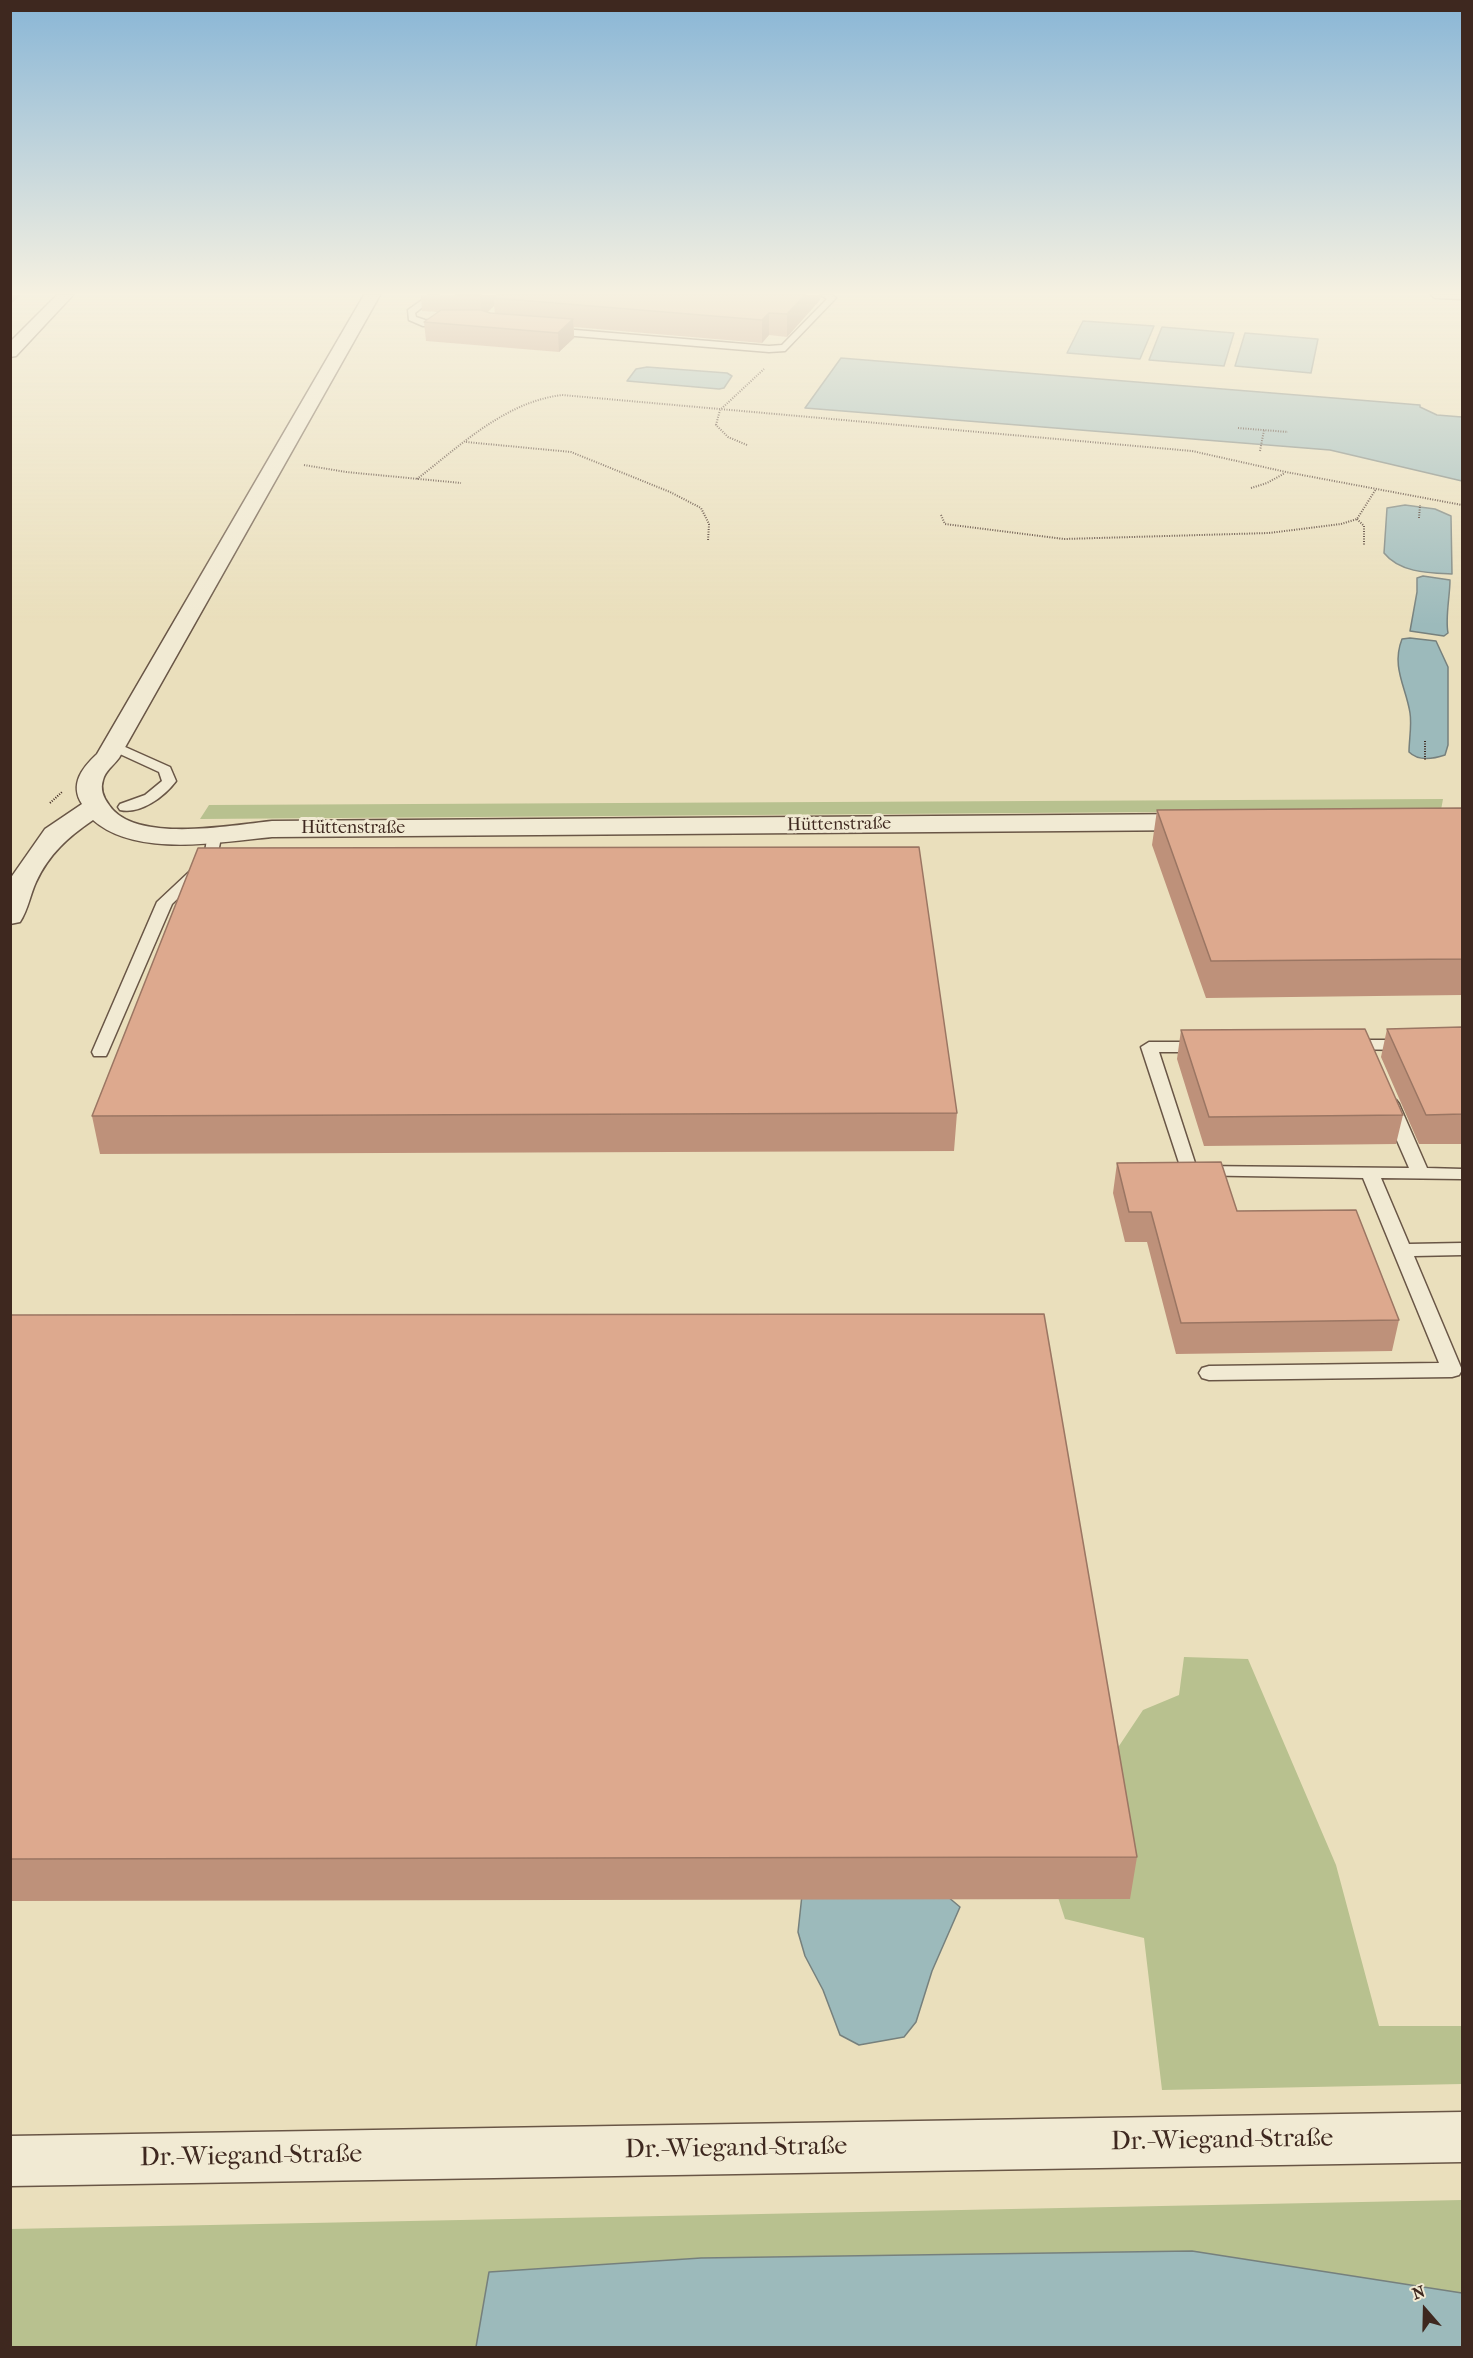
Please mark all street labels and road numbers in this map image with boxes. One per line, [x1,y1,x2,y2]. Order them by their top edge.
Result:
street label: Hüttenstraße [787,813,891,837]
street label: Hüttenstraße [301,818,405,840]
street label: Dr.-Wiegand-Straße [1111,2123,1333,2159]
street label: Dr.-Wiegand-Straße [625,2131,847,2167]
street label: Dr.-Wiegand-Straße [140,2139,362,2175]

